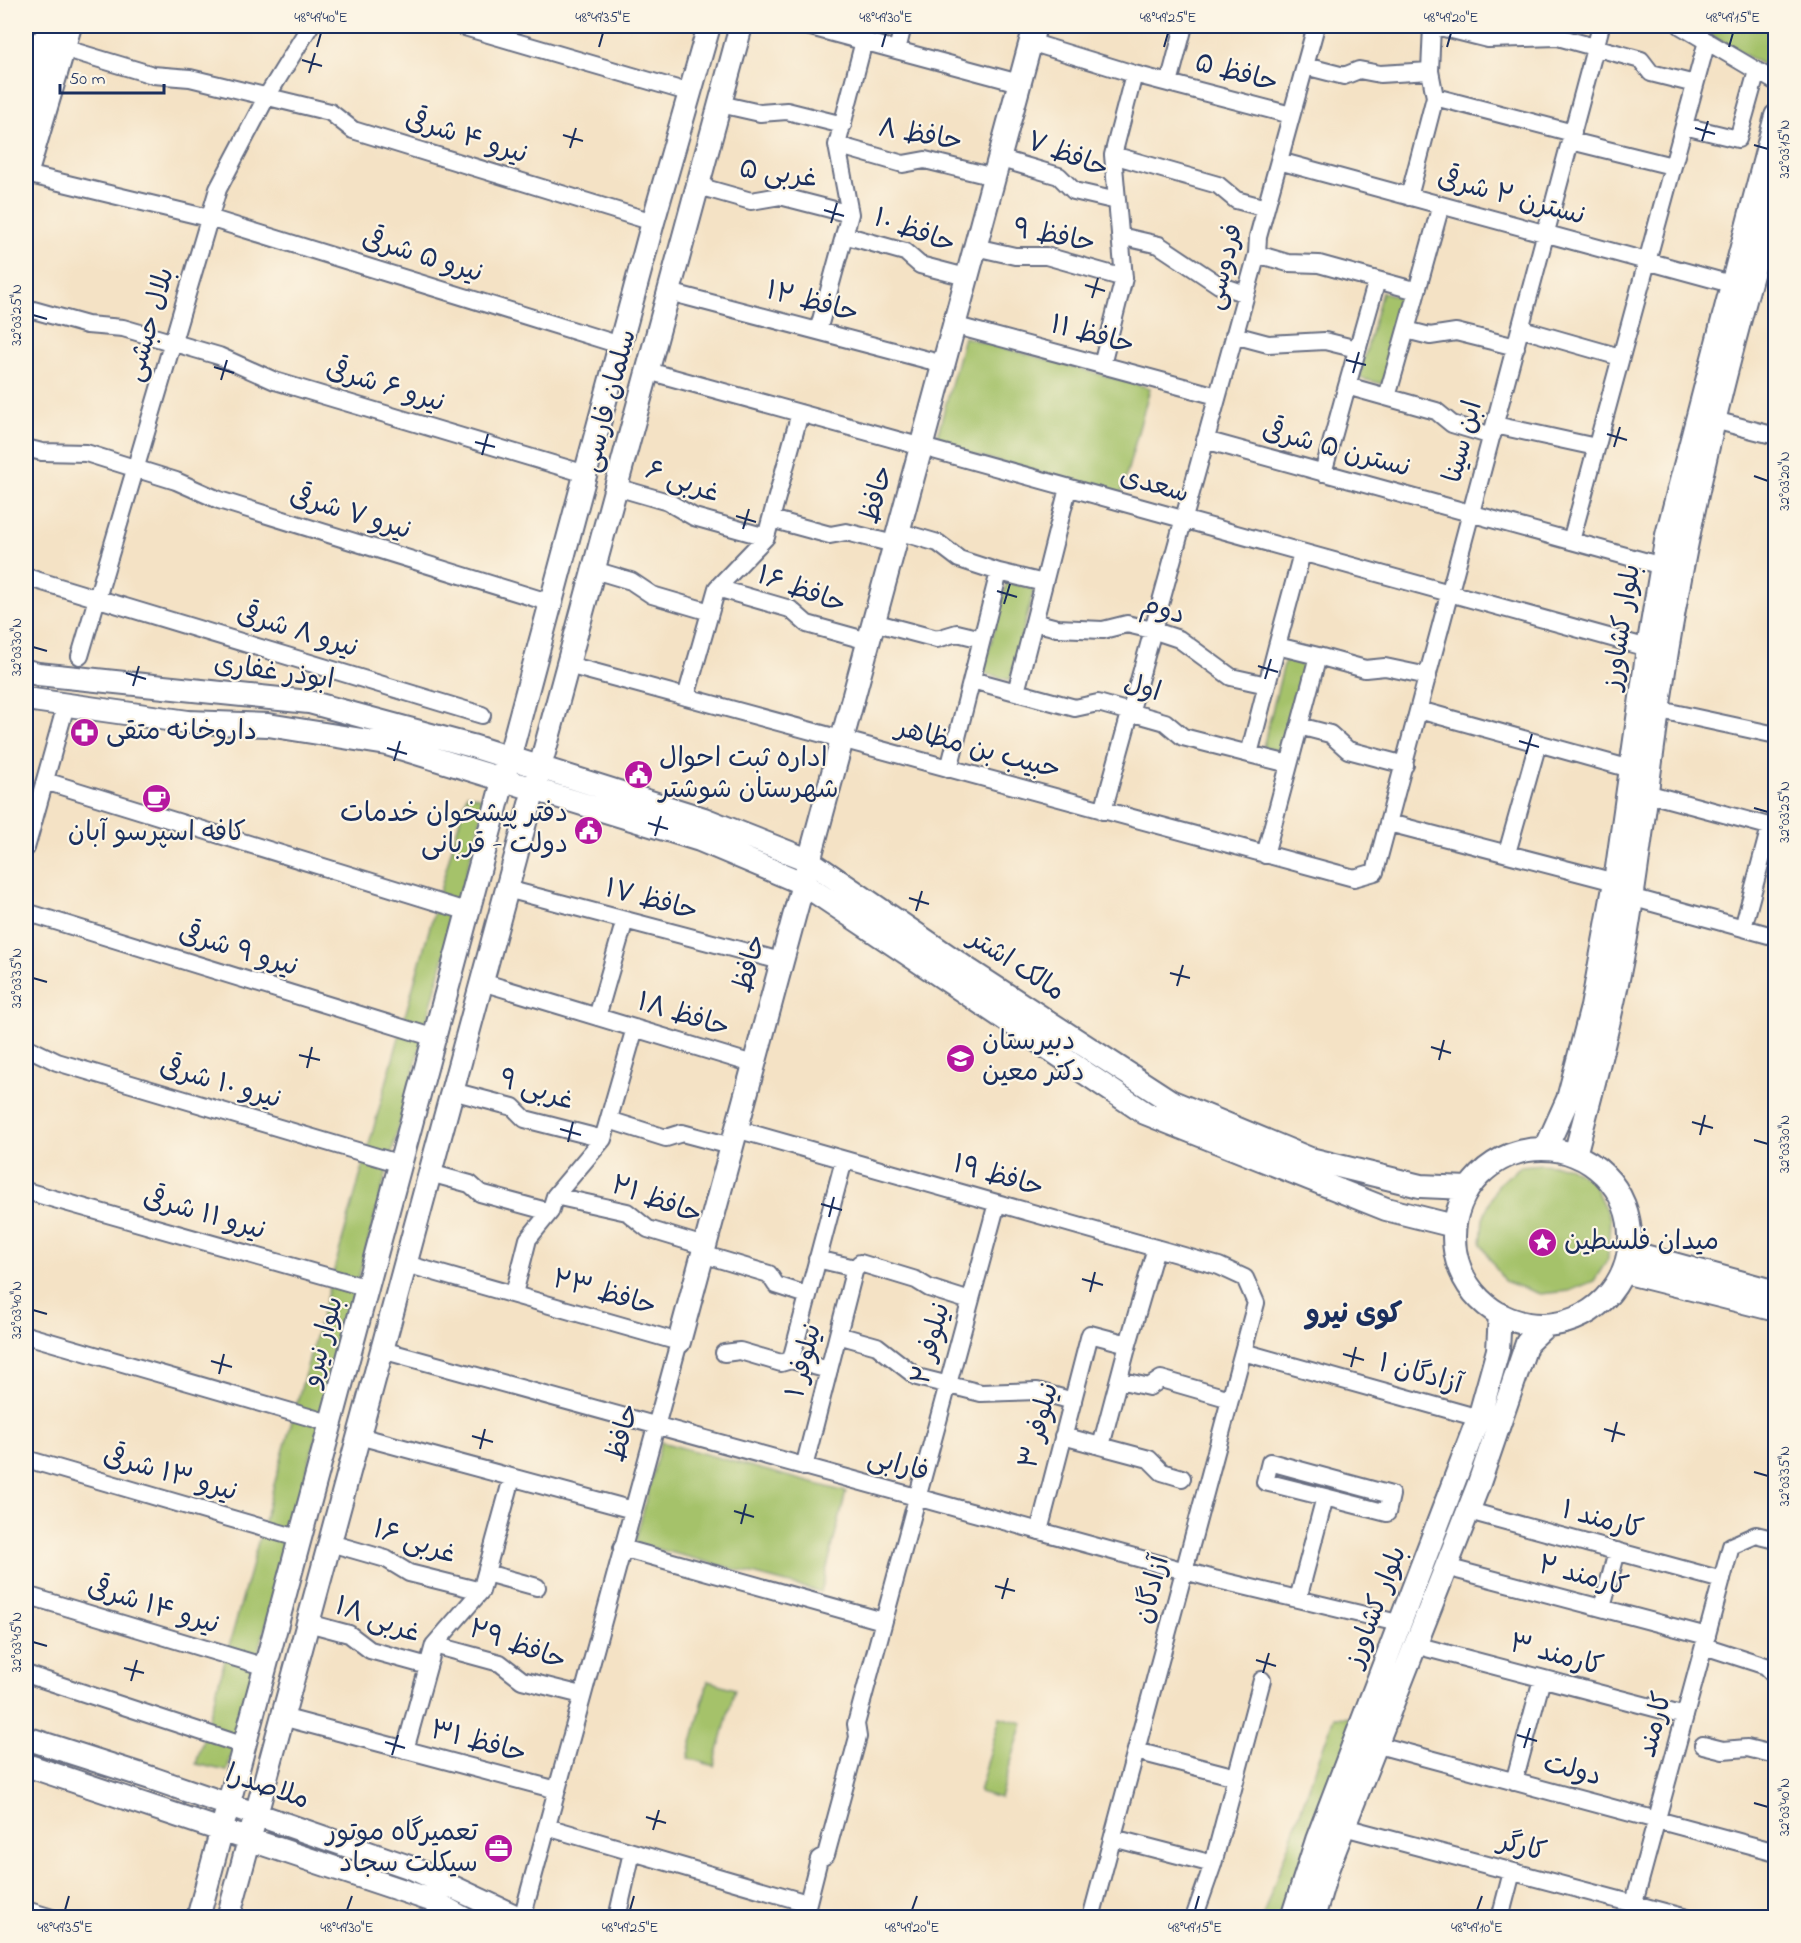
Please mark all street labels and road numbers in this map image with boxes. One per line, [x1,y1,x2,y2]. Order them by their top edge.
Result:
street label: حافظ ۵ [1190,44,1282,104]
street label: نیرو ۴ شرقی [400,101,532,175]
street label: حافظ ۸ [875,109,965,163]
street label: حافظ ۷ [1020,123,1114,189]
street label: ۵ غربی [736,150,820,200]
street label: نسترن ۲ شرقی [1433,160,1589,236]
street label: حافظ ۱۰ [868,199,960,265]
street label: حافظ ۹ [1010,210,1098,264]
street label: نیرو ۵ شرقی [357,220,487,294]
street label: فردوسی [1196,220,1254,314]
street label: بلال حبشی [116,263,186,387]
street label: حافظ ۱۲ [761,272,863,334]
street label: حافظ ۱۱ [1046,306,1138,366]
street label: سلمان فارسی [572,325,648,477]
street label: نیرو ۶ شرقی [321,350,449,424]
street label: ابن سینا [1434,397,1494,487]
street label: نسترن ۵ شرقی [1257,411,1415,489]
street label: ۶ غربی [640,452,724,514]
street label: سعدی [1115,458,1193,514]
street label: حافظ [851,461,905,529]
street label: نیرو ۷ شرقی [284,477,416,551]
street label: حافظ ۱۶ [751,557,851,625]
street label: بلوار کشاورز [1594,561,1652,694]
street label: دوم [1136,586,1190,636]
street label: نیرو ۸ شرقی [231,595,363,669]
street label: ابوذر غفاری [211,645,337,701]
street label: اول [1118,665,1166,713]
street label: حبیب بن مظاهر [889,709,1065,791]
street label: حافظ ۱۷ [600,870,702,932]
street label: نیرو ۹ شرقی [173,914,303,988]
street label: مالک اشتر [958,919,1072,1012]
street label: حافظ [724,930,778,998]
street label: حافظ ۱۸ [632,983,734,1049]
street label: نیرو ۱۰ شرقی [155,1048,285,1120]
street label: ۹ غربی [493,1060,579,1122]
street label: حافظ ۱۹ [948,1145,1048,1209]
street label: حافظ ۲۱ [605,1167,707,1235]
street label: نیرو ۱۱ شرقی [138,1179,270,1251]
street label: حافظ ۲۳ [547,1261,661,1327]
street label: بلوار نیرو [293,1293,355,1393]
street label: نیلوفر ۲ [902,1299,962,1389]
street label: نیلوفر ۱ [777,1320,833,1402]
street label: آزادگان ۱ [1374,1344,1468,1406]
street label: نیلوفر ۳ [1010,1379,1070,1473]
street label: حافظ [597,1399,651,1467]
street label: نیرو ۱۳ شرقی [98,1437,242,1513]
street label: فارابی [863,1439,933,1493]
street label: کارمند ۱ [1557,1491,1647,1551]
street label: ۱۶ غربی [367,1511,461,1575]
street label: بلوار کشاورز [1335,1541,1418,1675]
street label: کارمند ۲ [1534,1546,1632,1608]
street label: آزادگان [1125,1550,1181,1628]
street label: نیرو ۱۴ شرقی [82,1568,224,1646]
street label: ۱۸ غربی [329,1588,425,1654]
street label: حافظ ۲۹ [463,1610,571,1682]
street label: کارمند ۳ [1505,1625,1607,1687]
street label: کارمند [1629,1688,1683,1762]
street label: حافظ ۳۱ [426,1711,530,1775]
street label: دولت [1539,1745,1605,1797]
street label: ملاصدرا [220,1755,314,1821]
street label: کارگر [1492,1822,1550,1873]

